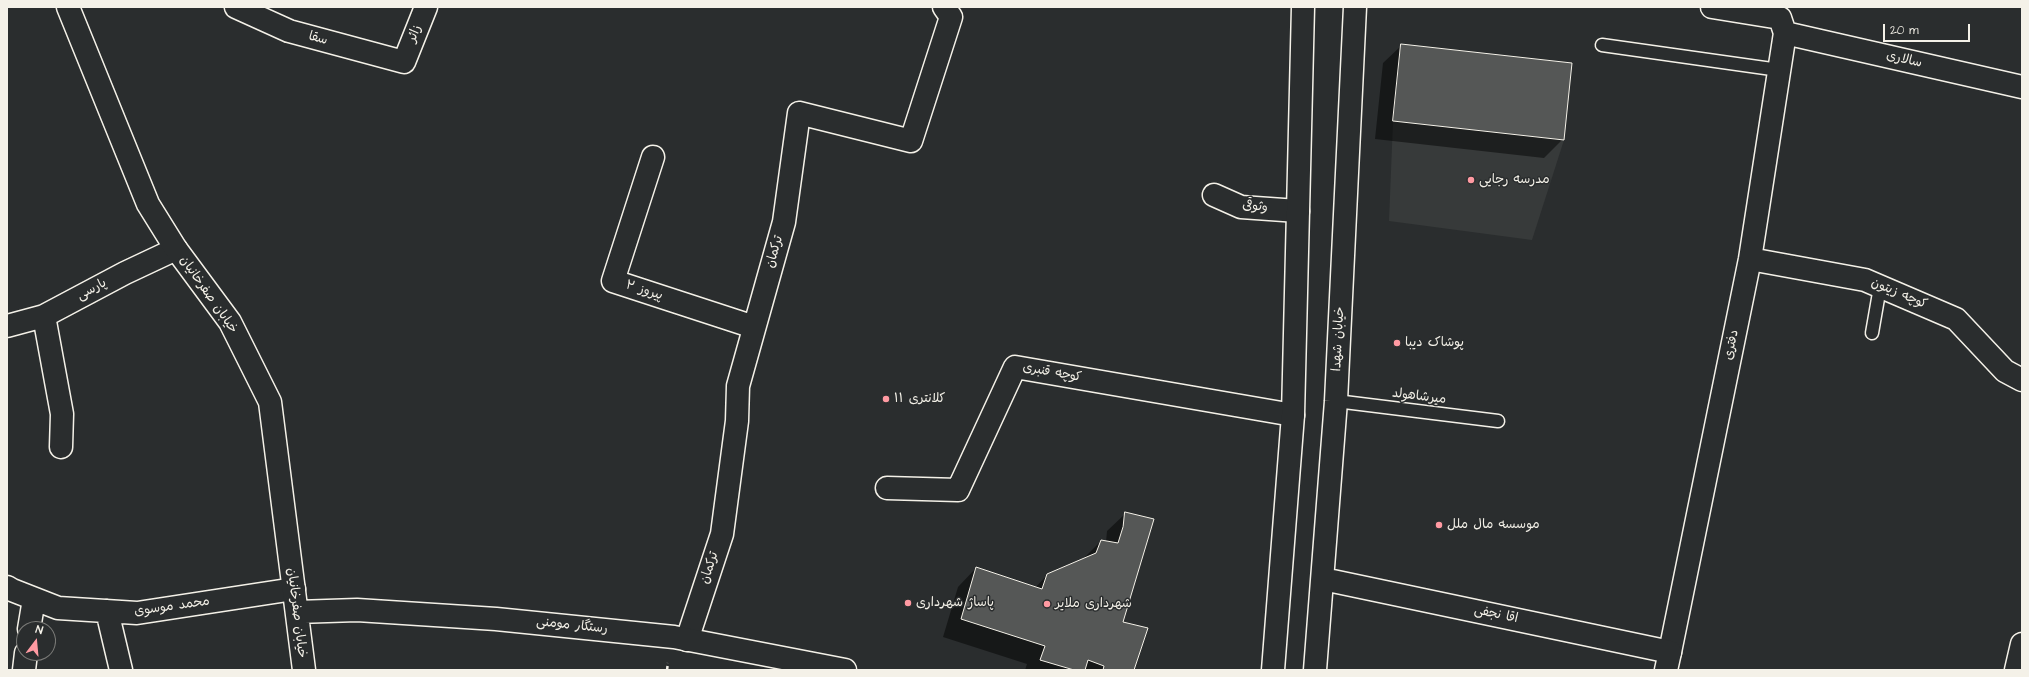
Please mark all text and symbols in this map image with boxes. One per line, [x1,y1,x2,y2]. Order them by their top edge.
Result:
scale bar [1885,16,1972,42]
text: 20 m [1890,22,1919,39]
street label: زائر [405,23,425,45]
street label: سقا [307,29,329,49]
street label: سالاری [1885,48,1923,72]
place label: مدرسه رجایی [1479,172,1550,188]
marker: مدرسه رجایی [1466,175,1476,185]
street label: وثوقی [1242,198,1268,216]
street label: ترکمان [763,234,787,270]
street label: خیابان صفرخانیان [176,253,240,337]
street label: کوچه زیتون [1869,275,1929,313]
street label: پارسی [74,276,110,304]
street label: پیروز ۲ [623,278,665,304]
street label: خیابان شهدا [1330,306,1348,372]
street label: دفتری [1721,328,1743,362]
place label: پوشاک دیبا [1405,335,1464,351]
marker: پوشاک دیبا [1392,338,1402,348]
street label: کوچه قنبری [1021,360,1083,386]
street label: میرشاهولد [1391,386,1447,408]
place label: کلانتری ۱۱ [894,391,945,407]
marker: کلانتری ۱۱ [881,394,891,404]
place label: موسسه مال ملل [1447,517,1540,533]
marker: موسسه مال ملل [1434,520,1444,530]
street label: ترکمان [697,550,723,586]
street label: خیابان صفرخانیان [283,567,309,659]
street label: محمد موسوی [133,594,211,620]
place label: پاساژ شهرداری [916,595,994,611]
place label: شهرداری ملایر [1055,596,1132,612]
marker: پاساژ شهرداری [903,598,913,608]
marker: شهرداری ملایر [1042,599,1052,609]
street label: اقا نجفی [1473,603,1519,627]
street label: رستگار مومنی [536,614,608,638]
north arrow [16,621,56,661]
text: N [34,622,45,638]

